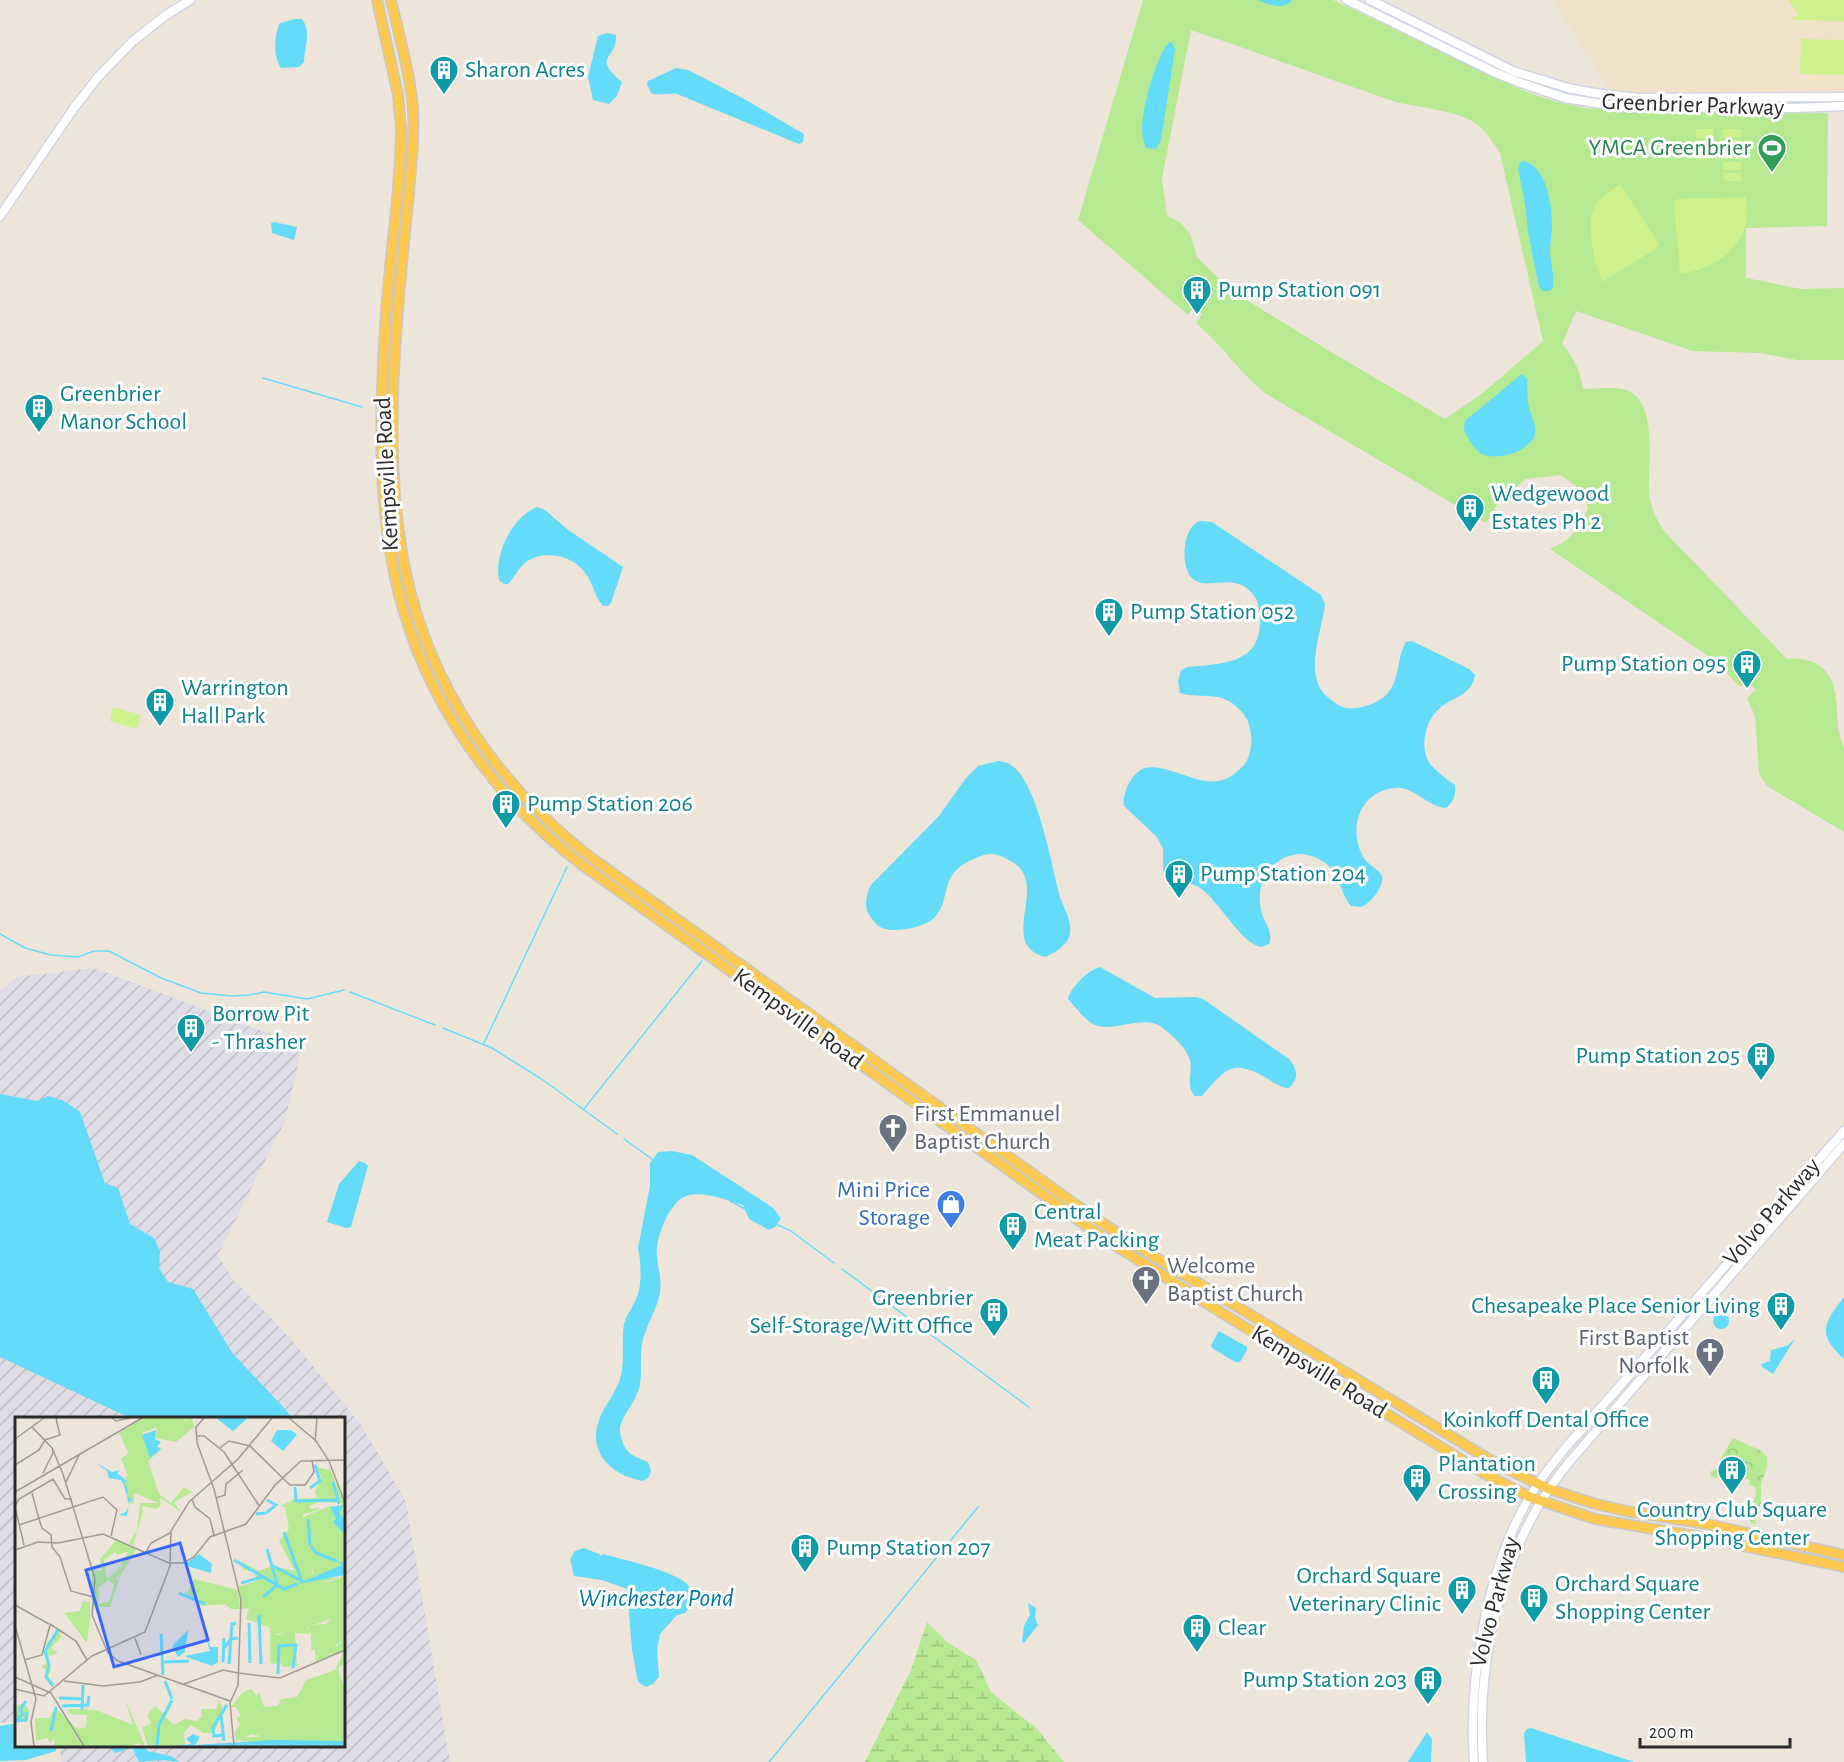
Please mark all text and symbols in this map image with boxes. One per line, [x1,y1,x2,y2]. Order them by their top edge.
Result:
building icon: Sharon Acres [428,54,460,96]
place label: Sharon Acres [465,58,585,82]
street label: Greenbrier Parkway [1601,90,1785,120]
sports icon: YMCA Greenbrier [1756,132,1788,174]
place label: YMCA Greenbrier [1588,136,1751,160]
building icon: Pump Station 091 [1181,274,1213,316]
place label: Pump Station 091 [1218,278,1381,302]
place label: Greenbrier Manor School [60,382,187,434]
building icon: Greenbrier Manor School [23,392,55,434]
street label: Kempsville Road [371,396,403,552]
place label: Wedgewood Estates Ph 2 [1491,482,1609,534]
building icon: Wedgewood Estates Ph 2 [1454,492,1486,534]
building icon: Pump Station 052 [1093,596,1125,638]
place label: Pump Station 052 [1130,600,1295,624]
building icon: Pump Station 095 [1731,648,1763,690]
place label: Pump Station 095 [1561,652,1726,676]
place label: Warrington Hall Park [181,676,289,728]
building icon: Warrington Hall Park [144,686,176,728]
building icon: Pump Station 206 [490,788,522,830]
place label: Pump Station 206 [527,792,693,816]
building icon: Pump Station 204 [1163,858,1195,900]
place label: Pump Station 204 [1200,862,1366,886]
street label: Kempsville Road [728,964,868,1074]
place label: Borrow Pit - Thrasher [212,1002,310,1054]
building icon: Borrow Pit - Thrasher [175,1012,207,1054]
building icon: Pump Station 205 [1745,1040,1777,1082]
place label: Pump Station 205 [1575,1044,1740,1068]
place label: First Emmanuel Baptist Church [914,1102,1060,1154]
church icon: First Emmanuel Baptist Church [877,1112,909,1154]
street label: Volvo Parkway [1719,1154,1825,1270]
place label: Mini Price Storage [837,1178,930,1230]
shop icon: Mini Price Storage [935,1188,967,1230]
place label: Central Meat Packing [1034,1200,1160,1252]
building icon: Central Meat Packing [997,1210,1029,1252]
place label: Welcome Baptist Church [1167,1254,1304,1306]
church icon: Welcome Baptist Church [1130,1264,1162,1306]
place label: Greenbrier Self-Storage/Witt Office [749,1286,973,1338]
building icon: Chesapeake Place Senior Living [1765,1290,1797,1332]
place label: Chesapeake Place Senior Living [1471,1294,1760,1318]
building icon: Greenbrier Self-Storage/Witt Office [978,1296,1010,1338]
street label: Kempsville Road [1247,1321,1391,1423]
place label: First Baptist Norfolk [1578,1326,1689,1378]
church icon: First Baptist Norfolk [1694,1336,1726,1378]
building icon: Koinkoff Dental Office [1530,1364,1562,1406]
place label: Koinkoff Dental Office [1443,1408,1649,1432]
inset map [15,1417,345,1747]
place label: Plantation Crossing [1438,1452,1536,1504]
building icon: Country Club Square Shopping Center [1716,1454,1748,1496]
building icon: Plantation Crossing [1401,1462,1433,1504]
place label: Country Club Square Shopping Center [1637,1498,1827,1550]
building icon: Pump Station 207 [789,1532,821,1574]
street label: Volvo Parkway [1466,1534,1524,1670]
place label: Pump Station 207 [826,1536,991,1560]
place label: Orchard Square Veterinary Clinic [1288,1564,1441,1616]
place label: Orchard Square Shopping Center [1555,1572,1710,1624]
building icon: Orchard Square Veterinary Clinic [1446,1574,1478,1616]
building icon: Orchard Square Shopping Center [1518,1582,1550,1624]
water label: Winchester Pond [578,1585,734,1611]
building icon: Clear [1181,1612,1213,1654]
place label: Clear [1218,1616,1266,1640]
building icon: Pump Station 203 [1412,1664,1444,1706]
place label: Pump Station 203 [1243,1668,1407,1692]
scale bar [1640,1711,1790,1749]
text: 200 m [1649,1724,1694,1742]

